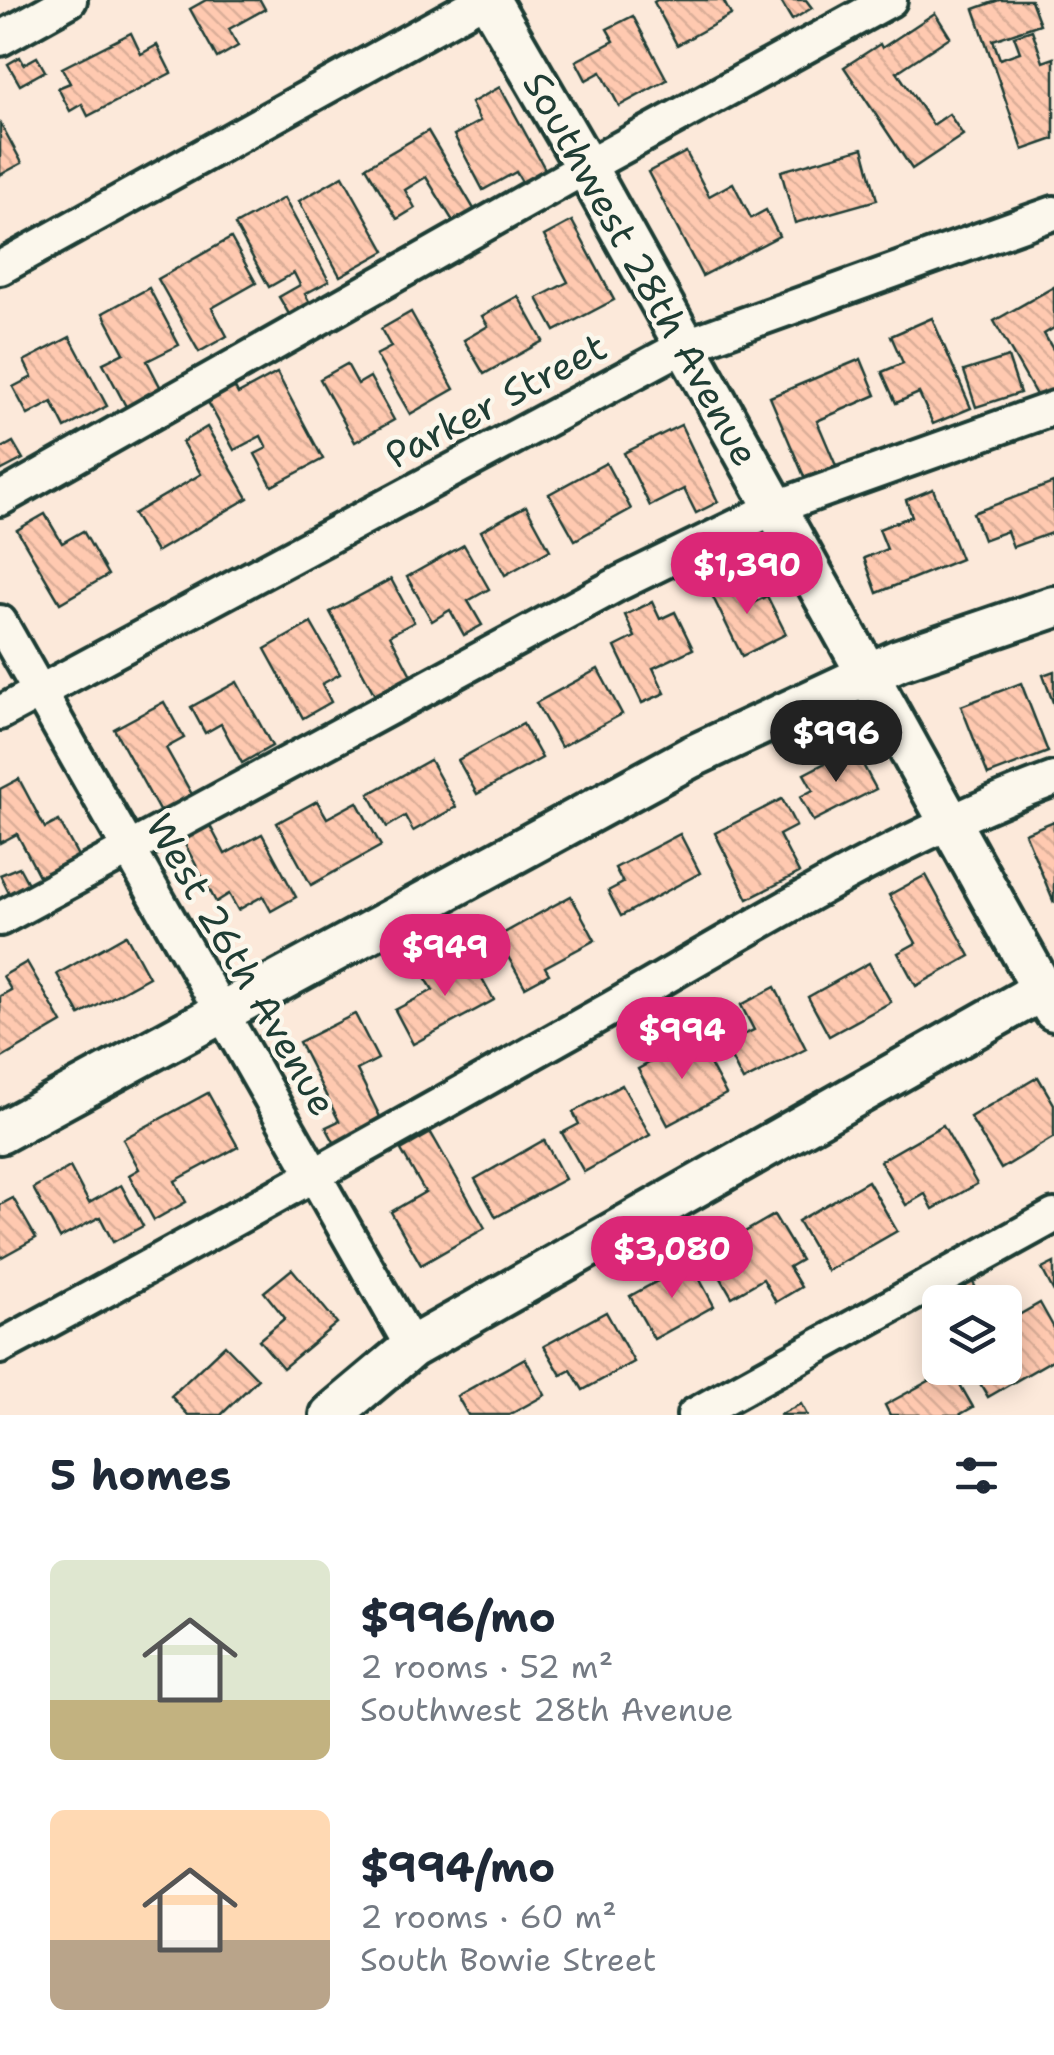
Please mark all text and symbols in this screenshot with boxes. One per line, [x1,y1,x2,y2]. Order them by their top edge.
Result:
street label: Southwest 28th Avenue [512,62,771,475]
street label: Parker Street [376,321,615,480]
pin: $1,390 [666,532,828,617]
text: $1,390 [693,543,801,586]
pin: $996 [777,700,895,785]
text: $996 [792,711,880,754]
street label: West 26th Avenue [134,804,349,1125]
pin: $949 [386,914,504,999]
text: $949 [402,925,488,968]
pin: $994 [623,997,741,1082]
text: $994 [638,1008,726,1051]
pin: $3,080 [591,1216,753,1301]
text: $3,080 [613,1227,731,1270]
map controls [922,1285,1022,1385]
button: layers [922,1285,1022,1385]
text: 5 homes [50,1447,231,1503]
icon: filters [949,1448,1004,1503]
text: $996/mo [360,1589,556,1645]
icon: home [130,1600,250,1720]
text: 2 rooms · 52 m² [360,1645,613,1688]
text: Southwest 28th Avenue [360,1688,734,1731]
text: $994/mo [360,1839,555,1895]
icon: home [130,1850,250,1970]
text: 2 rooms · 60 m² [360,1895,617,1938]
text: South Bowie Street [360,1938,656,1981]

